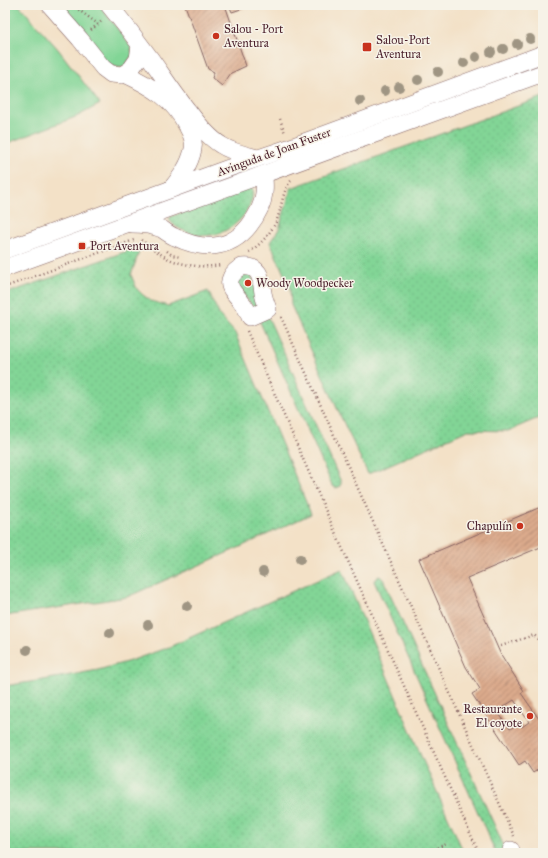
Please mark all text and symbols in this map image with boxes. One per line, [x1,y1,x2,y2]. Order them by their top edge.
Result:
place label: Salou - Port Aventura [223,22,284,50]
marker: Salou - Port Aventura [211,31,221,41]
place label: Salou-Port Aventura [375,33,431,61]
marker: Salou-Port Aventura [361,41,373,53]
street label: Avinguda de Joan Fuster [214,125,333,180]
place label: Port Aventura [90,239,160,253]
marker: Port Aventura [77,241,87,251]
place label: Woody Woodpecker [256,276,354,290]
marker: Woody Woodpecker [243,278,253,288]
place label: Chapulín [467,519,513,533]
marker: Chapulín [515,521,525,531]
place label: Restaurante El coyote [463,702,522,730]
marker: Restaurante El coyote [525,711,535,721]

